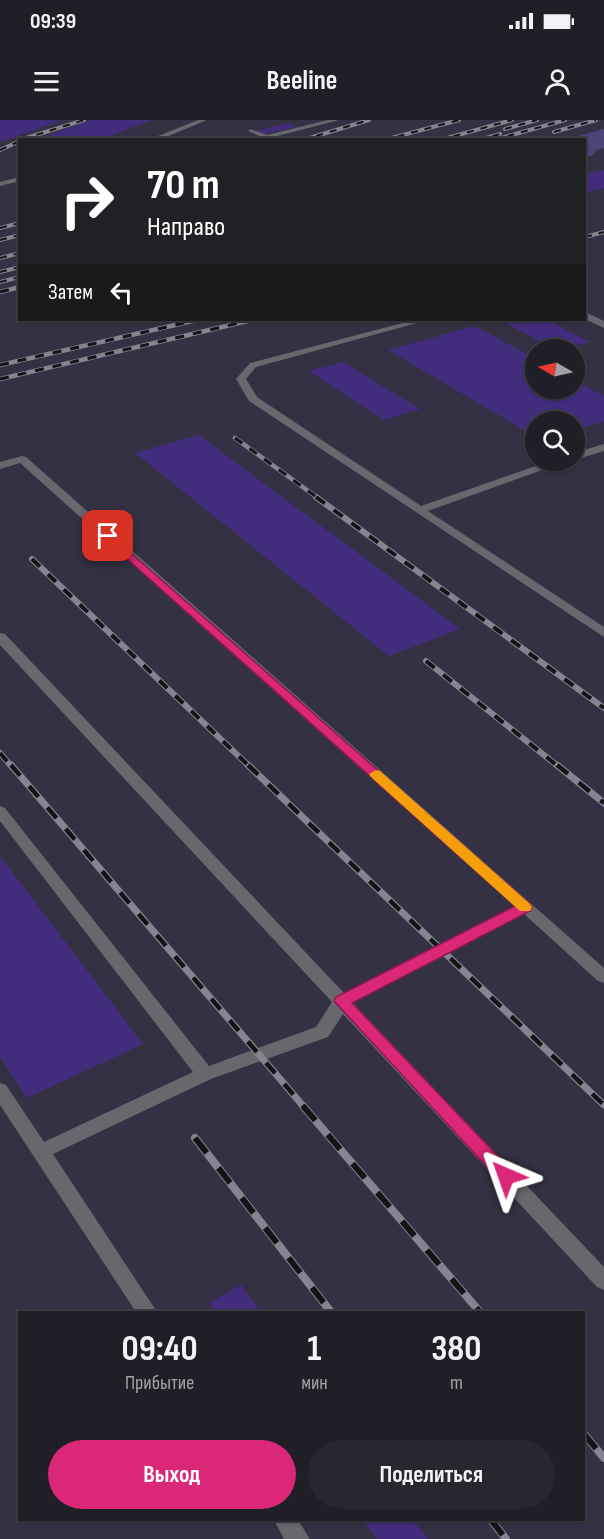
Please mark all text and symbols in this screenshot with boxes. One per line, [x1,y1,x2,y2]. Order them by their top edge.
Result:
text: 09:39 [30,8,76,35]
icon: menu [30,65,63,98]
text: Beeline [267,65,337,97]
icon: person [541,65,574,98]
text: 70 m [147,160,220,211]
icon: right [48,162,126,240]
text: Направо [147,211,225,243]
icon: left [105,276,138,309]
text: Затем [48,279,93,306]
north arrow [525,339,585,399]
map controls [525,339,585,471]
button: search [525,411,585,471]
pin [82,510,133,561]
icon: arrive [91,519,124,552]
position arrow [474,1144,538,1208]
text: 09:40 [122,1328,198,1371]
text: 1 [307,1328,321,1371]
text: 380 [431,1328,481,1371]
text: Прибытие [125,1371,194,1395]
text: мин [301,1371,328,1395]
text: m [450,1371,463,1395]
button: Выход [48,1440,296,1509]
button: Поделиться [308,1440,555,1509]

